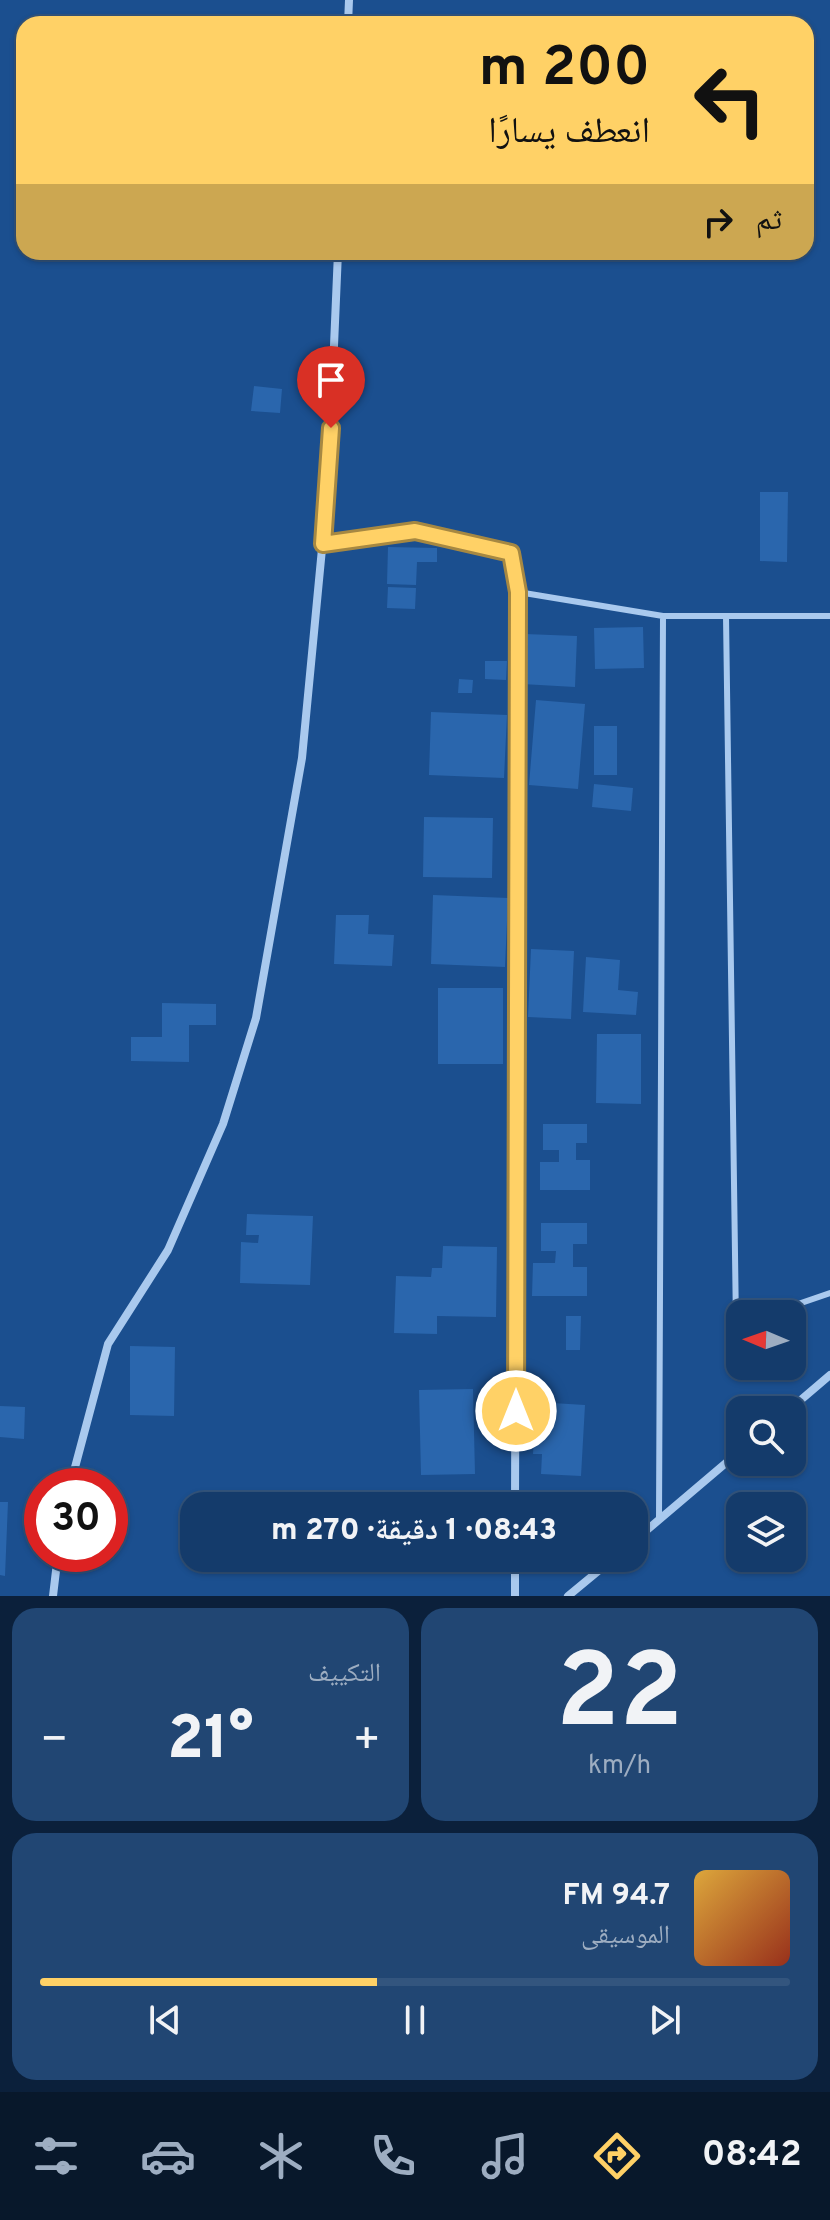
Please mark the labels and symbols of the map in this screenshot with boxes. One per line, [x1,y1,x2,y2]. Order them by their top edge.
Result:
pin [297,346,365,428]
north arrow [726,1300,806,1380]
position arrow [474,1369,558,1453]
speed limit sign: 30 [24,1468,128,1572]

